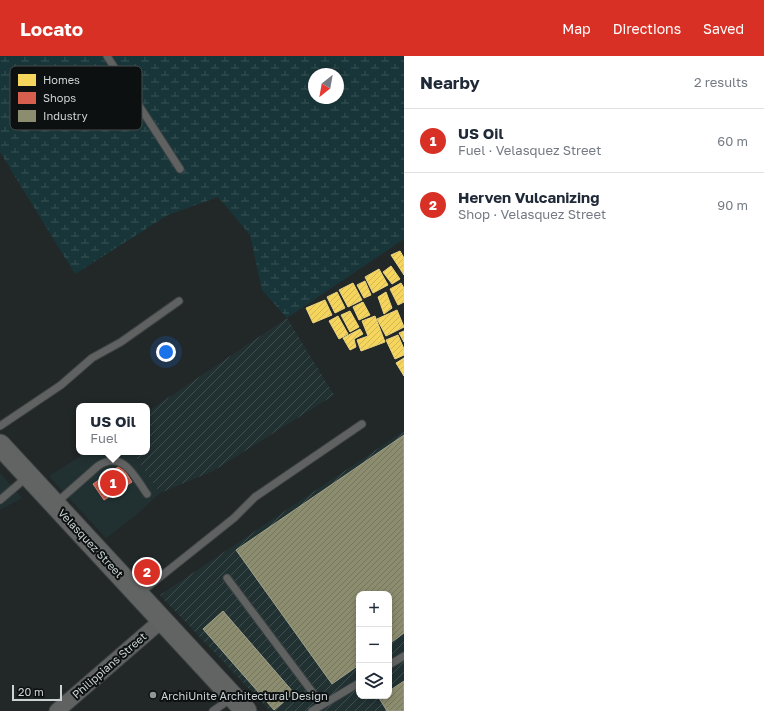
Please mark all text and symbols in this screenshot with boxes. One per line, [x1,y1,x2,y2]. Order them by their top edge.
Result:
text: Locato [20,17,83,40]
text: Map [562,20,591,37]
text: Directions [613,20,681,37]
text: Saved [703,20,744,37]
legend [10,66,142,130]
north arrow [308,68,344,104]
text: Nearby [420,72,480,93]
text: Homes [43,73,80,86]
text: 2 results [694,74,748,90]
text: Shops [43,91,76,104]
text: Industry [43,109,88,122]
text: US Oil [458,124,503,142]
text: 1 [430,133,436,149]
text: 60 m [717,133,748,149]
text: Fuel · Velasquez Street [458,142,601,158]
text: Herven Vulcanizing [458,188,599,206]
text: 2 [429,197,437,213]
text: 90 m [717,197,748,213]
text: Shop · Velasquez Street [458,206,606,222]
your location [156,342,176,362]
popup [76,403,150,455]
text: US Oil [90,412,136,430]
text: Fuel [90,430,118,446]
pin: 1 [100,468,126,498]
street label: Velasquez Street [56,506,126,580]
pin: 2 [134,557,160,587]
map controls [356,591,392,699]
button: + [356,591,392,627]
button: − [356,627,392,663]
street label: Philippians Street [69,629,149,701]
button: layers [356,663,392,699]
scale bar [12,683,62,702]
text: 20 m [18,685,44,698]
place label: ArchiUnite Architectural Design [161,689,328,702]
marker: ArchiUnite Architectural Design [148,690,158,700]

